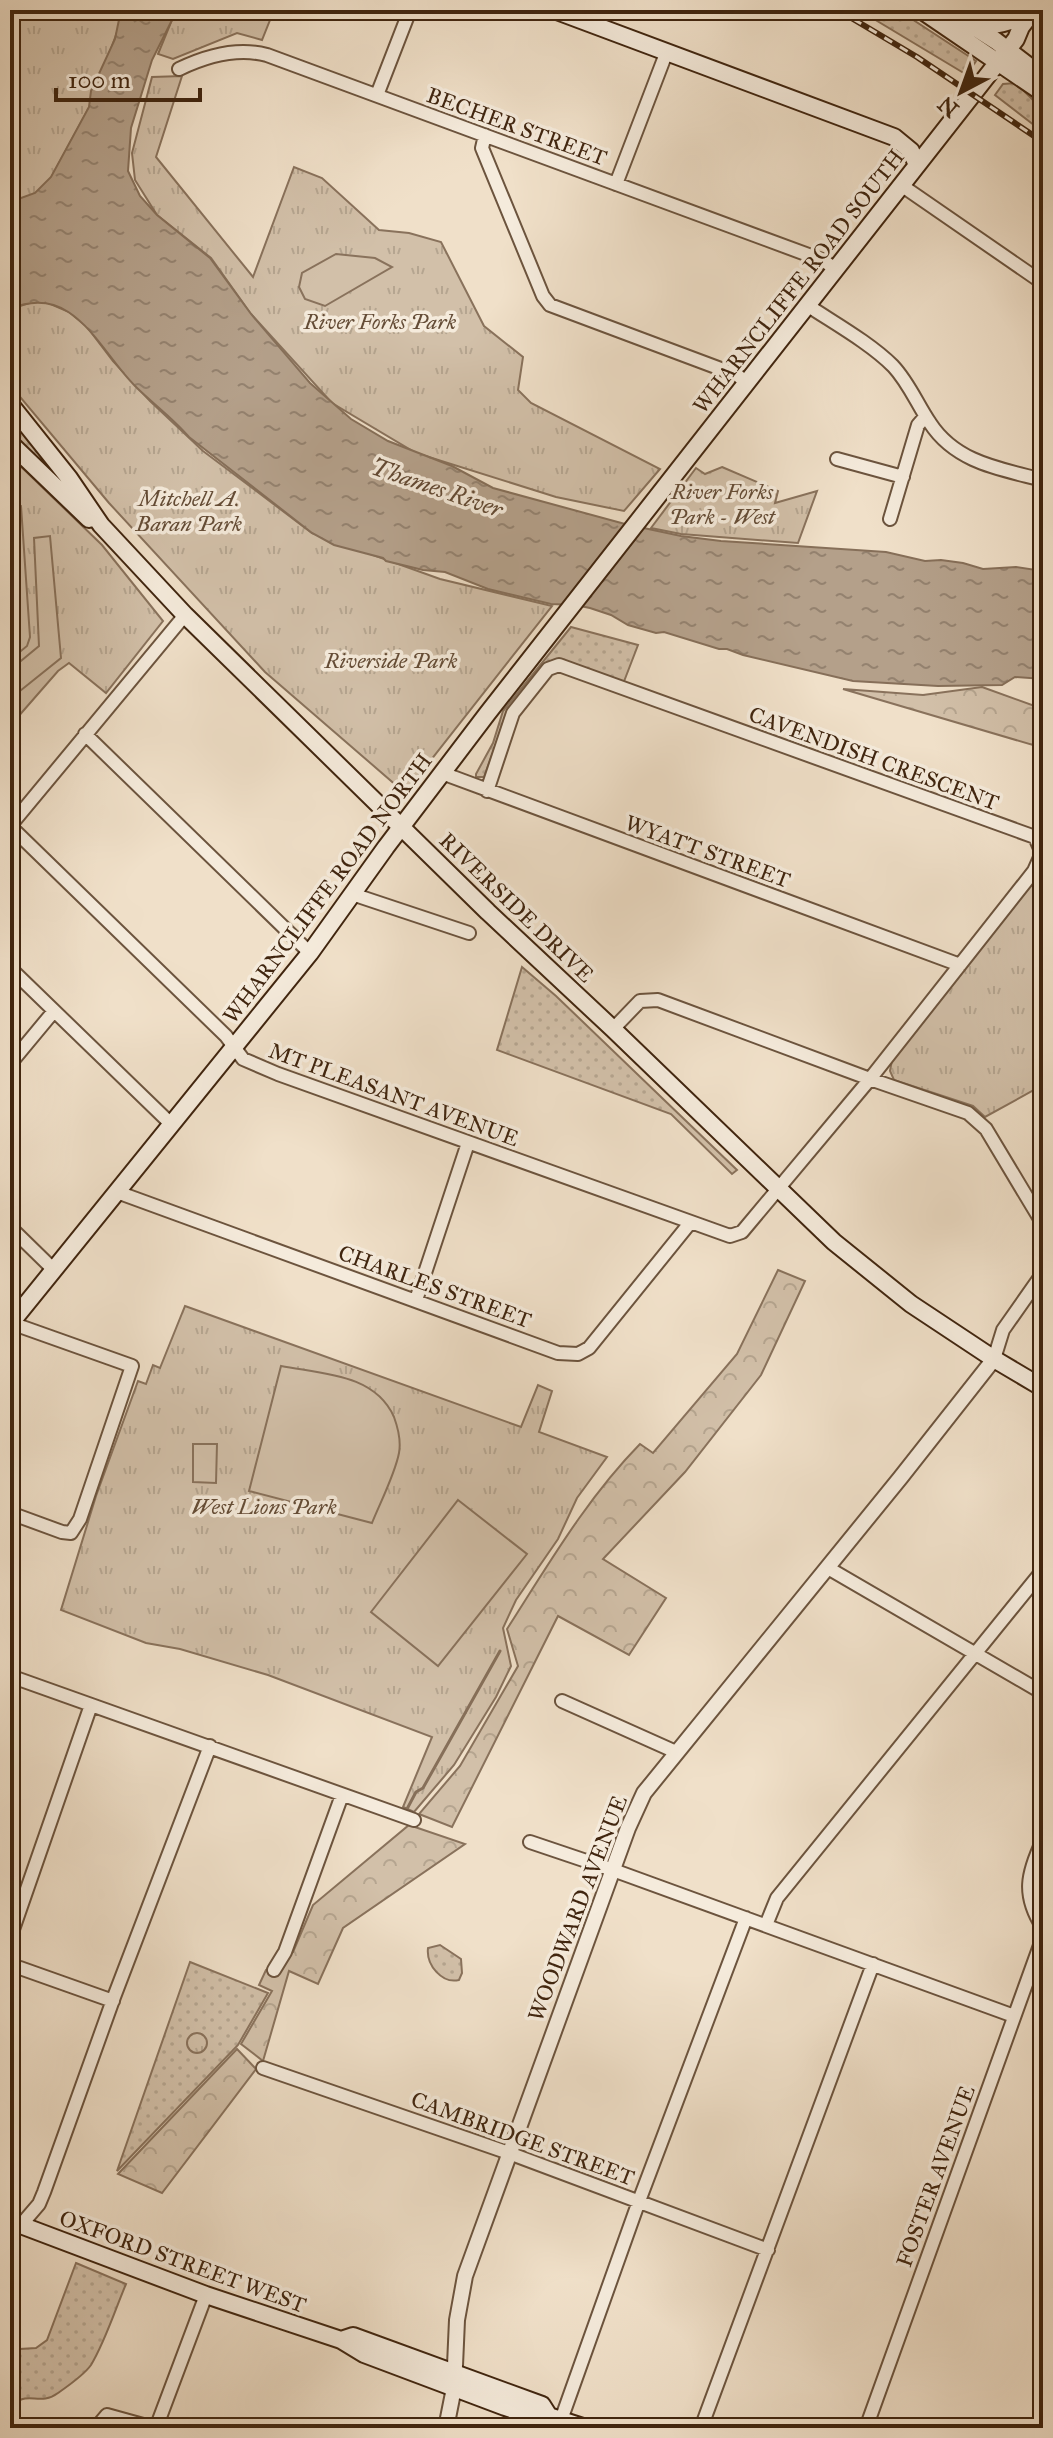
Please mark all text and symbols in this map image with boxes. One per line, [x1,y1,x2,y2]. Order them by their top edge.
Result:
scale bar [56,52,200,102]
north arrow [921,52,1001,132]
text: 100 m [68,65,131,95]
street label: BECHER STREET [423,81,611,172]
text: N [932,90,964,123]
street label: WHARNCLIFFE ROAD SOUTH [687,144,910,419]
park label: River Forks Park [303,308,456,335]
water label: Thames River [367,451,509,525]
park label: River Forks Park - West [669,478,776,530]
park label: Mitchell A. Baran Park [135,485,242,537]
park label: Riverside Park [324,647,458,674]
street label: CAVENDISH CRESCENT [745,701,1003,816]
street label: WHARNCLIFFE ROAD NORTH [217,748,438,1029]
street label: WYATT STREET [621,809,794,894]
street label: RIVERSIDE DRIVE [434,827,600,988]
street label: MT PLEASANT AVENUE [265,1037,523,1152]
street label: CHARLES STREET [335,1239,535,1334]
park label: West Lions Park [191,1493,337,1520]
street label: WOODWARD AVENUE [522,1791,633,2025]
street label: FOSTER AVENUE [890,2082,981,2270]
street label: CAMBRIDGE STREET [408,2085,638,2191]
street label: OXFORD STREET WEST [56,2204,310,2319]

